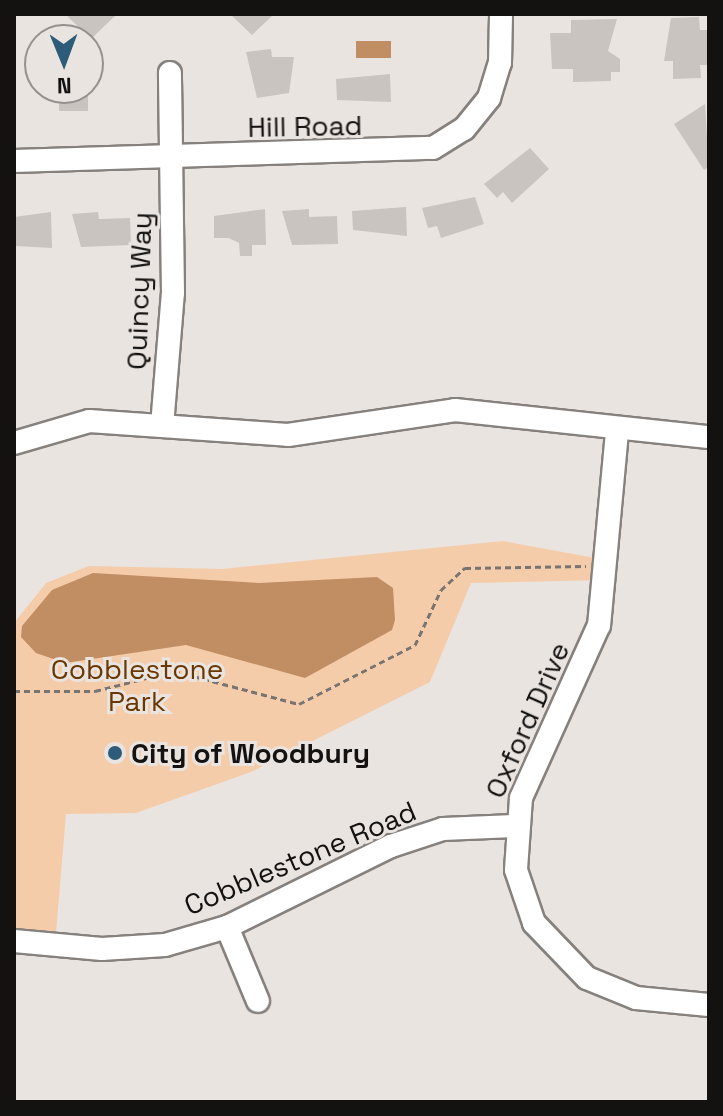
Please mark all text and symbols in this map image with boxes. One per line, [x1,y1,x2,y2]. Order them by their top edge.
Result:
north arrow [24,24,104,104]
text: N [57,72,72,100]
street label: Hill Road [247,108,363,144]
street label: Quincy Way [119,211,159,371]
street label: Oxford Drive [478,637,576,803]
park label: Cobblestone Park [51,652,223,718]
place label: City of Woodbury [131,736,370,770]
marker: City of Woodbury [106,744,124,762]
street label: Cobblestone Road [179,794,421,922]

